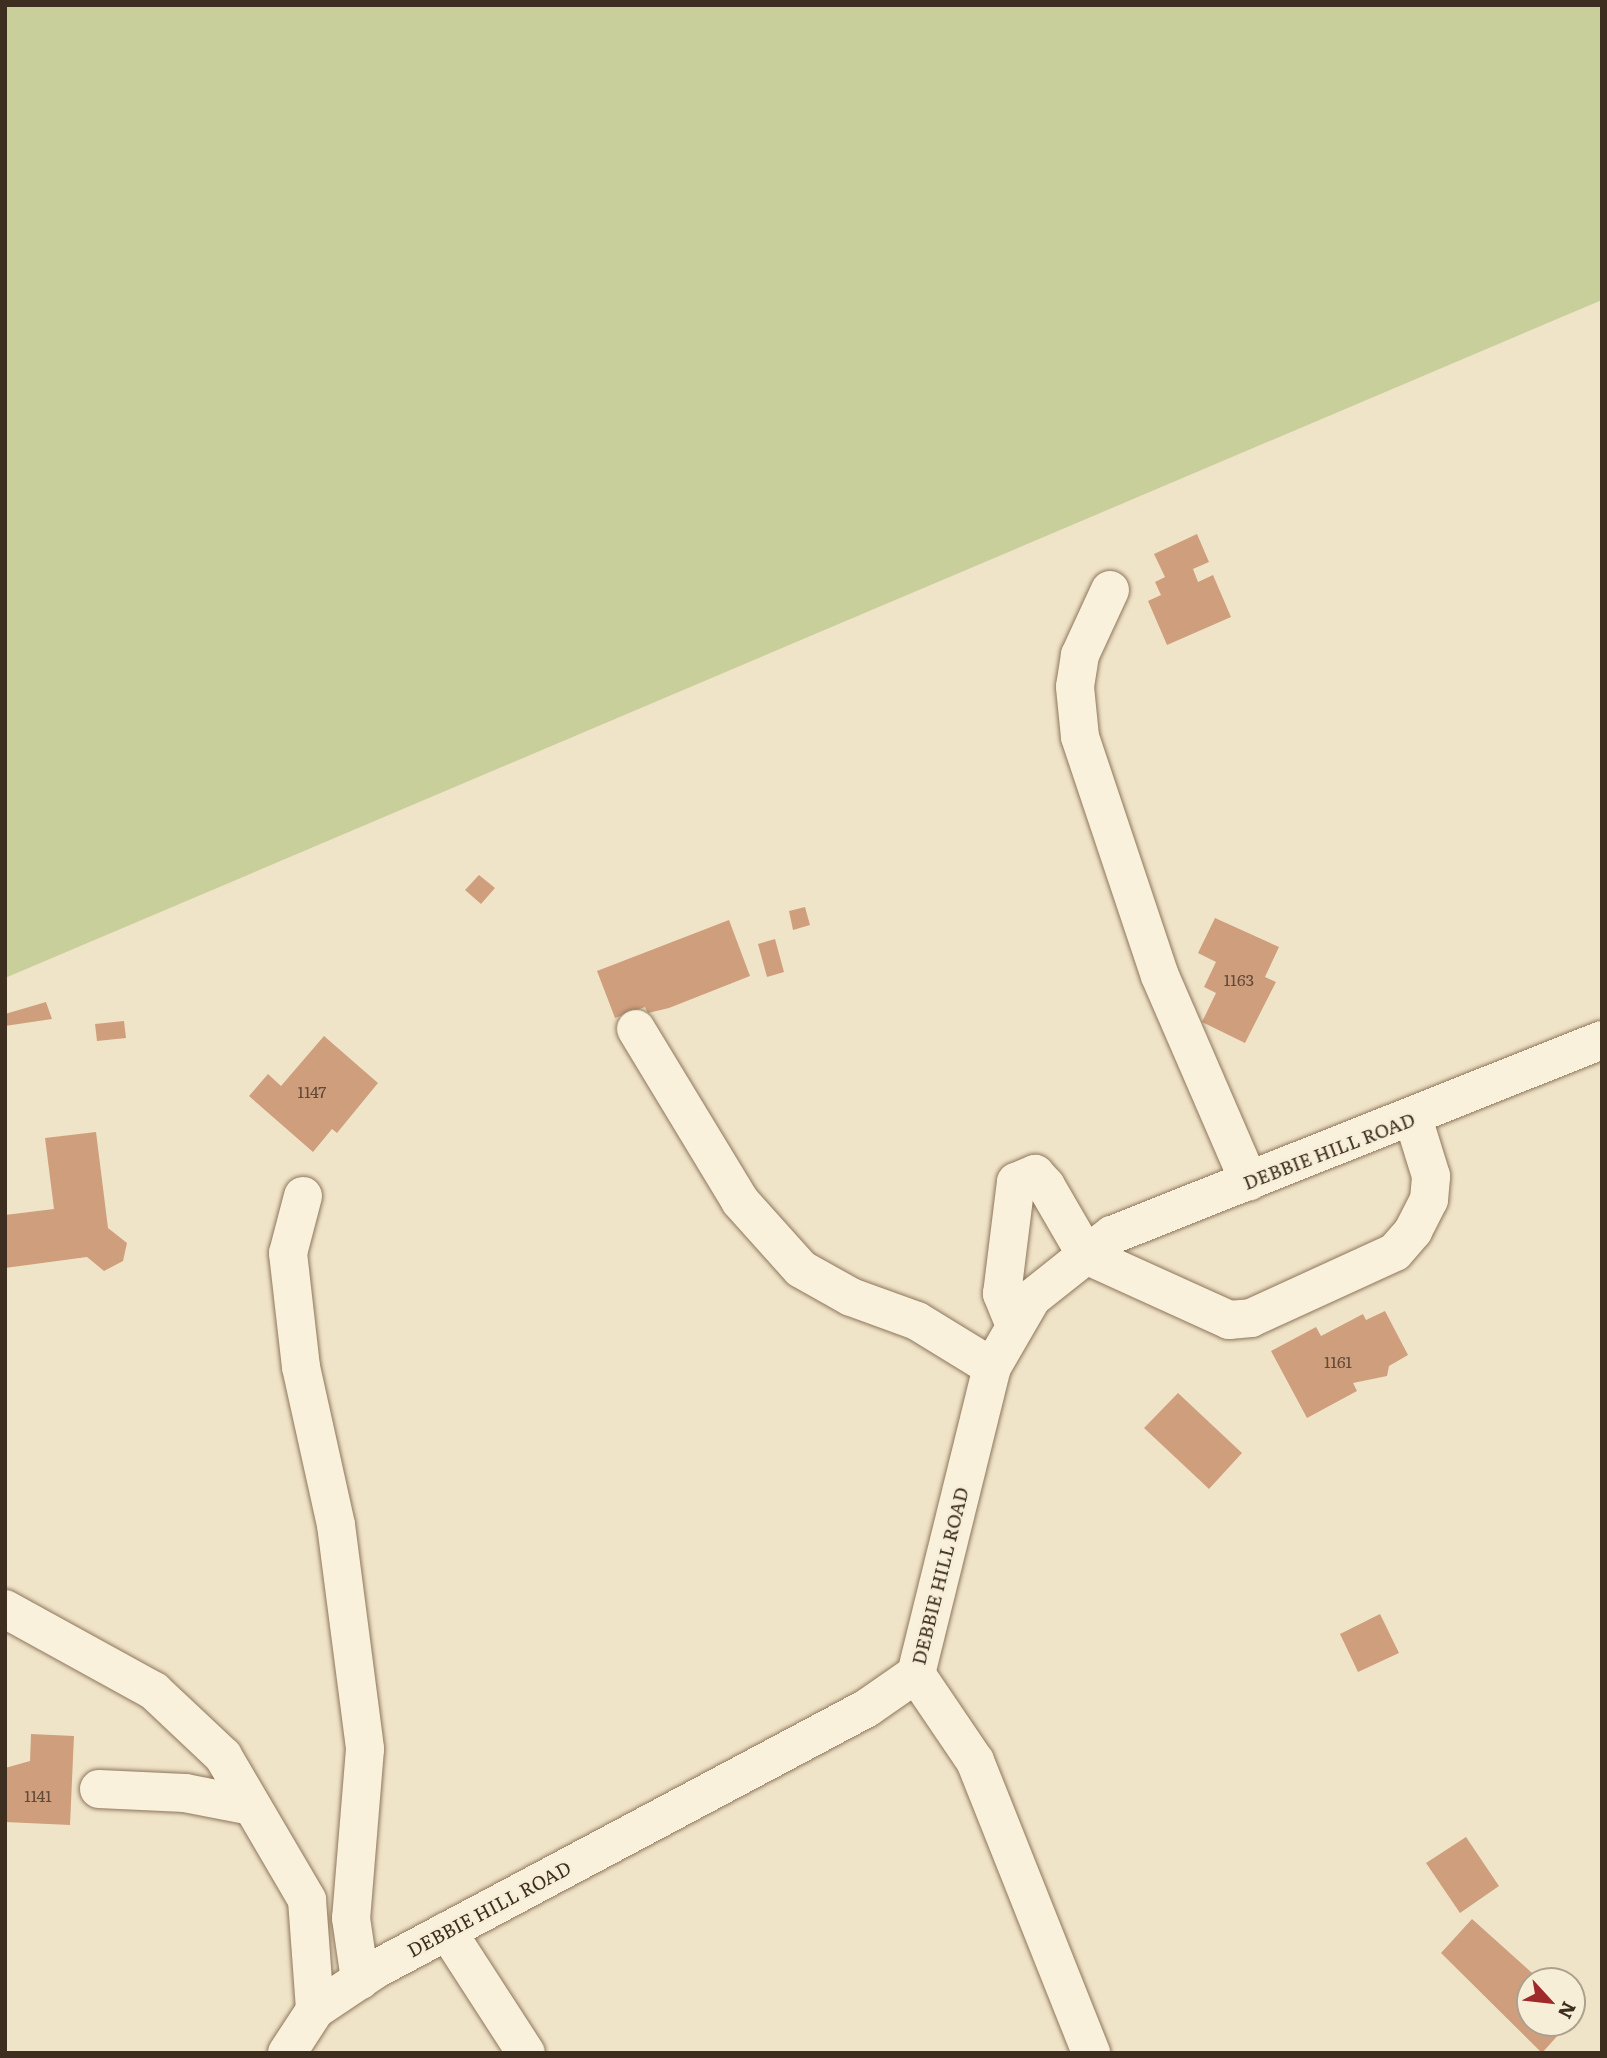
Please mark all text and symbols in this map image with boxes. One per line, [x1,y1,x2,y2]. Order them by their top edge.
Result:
house number: 1163 [1224,969,1254,989]
house number: 1147 [298,1081,326,1101]
street label: DEBBIE HILL ROAD [1240,1108,1418,1194]
house number: 1161 [1324,1351,1352,1371]
street label: DEBBIE HILL ROAD [907,1485,973,1667]
house number: 1141 [24,1785,52,1805]
street label: DEBBIE HILL ROAD [403,1856,575,1962]
north arrow [1516,1967,1586,2037]
text: N [1552,1997,1584,2024]

